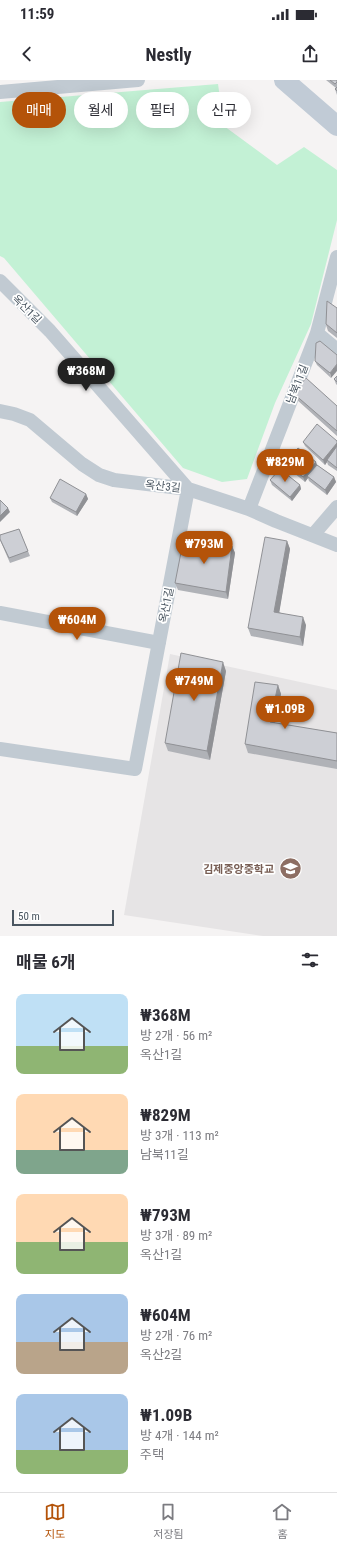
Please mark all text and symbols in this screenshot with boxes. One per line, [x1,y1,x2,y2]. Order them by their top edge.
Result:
text: 11:59 [20,5,54,23]
icon: back [16,43,38,65]
icon: share [299,43,321,65]
text: Nestly [146,44,191,65]
chip: 매매 [12,92,66,128]
chip: 월세 [74,92,128,128]
chip: 필터 [136,92,189,128]
chip: 신규 [197,92,251,128]
street label: 옥산1길 [9,292,44,327]
pin: ₩368M [58,358,114,392]
text: ₩368M [67,363,105,378]
street label: 남북11길 [284,363,311,406]
pin: ₩829M [257,449,313,483]
text: ₩829M [266,454,304,469]
street label: 옥산3길 [144,478,181,495]
pin: ₩793M [176,531,232,565]
text: ₩793M [185,536,223,551]
street label: 옥산1길 [157,586,176,624]
pin: ₩604M [49,607,105,641]
text: ₩604M [58,612,96,627]
pin: ₩749M [166,668,222,702]
text: ₩749M [175,673,213,688]
pin: ₩1.09B [252,696,318,730]
text: ₩1.09B [265,701,305,716]
school or university icon: 김제중앙중학교 [277,856,303,882]
place label: 김제중앙중학교 [203,863,274,876]
scale bar [12,908,114,927]
text: 50 m [18,910,40,923]
icon: filters [299,949,321,971]
text: 매물 6개 [16,952,75,972]
text: ₩368M [140,1005,191,1025]
icon: home [48,1010,96,1058]
text: 방 2개 · 56 m² [140,1028,212,1043]
text: 옥산1길 [140,1047,182,1062]
text: ₩829M [140,1105,191,1125]
icon: home [48,1110,96,1158]
text: 방 3개 · 113 m² [140,1128,219,1143]
text: 남북11길 [140,1147,189,1162]
text: ₩793M [140,1205,191,1225]
icon: home [48,1210,96,1258]
text: 방 3개 · 89 m² [140,1228,212,1243]
text: 옥산1길 [140,1247,182,1262]
text: ₩604M [140,1305,191,1325]
icon: home [48,1310,96,1358]
text: 방 2개 · 76 m² [140,1328,212,1343]
text: 옥산2길 [140,1347,182,1362]
text: ₩1.09B [140,1405,192,1425]
icon: home [48,1410,96,1458]
text: 방 4개 · 144 m² [140,1428,219,1443]
text: 주택 [140,1447,164,1462]
tab: 지도 [44,1501,66,1541]
tab: 저장됨 [153,1501,184,1541]
tab: 홈 [271,1501,293,1541]

